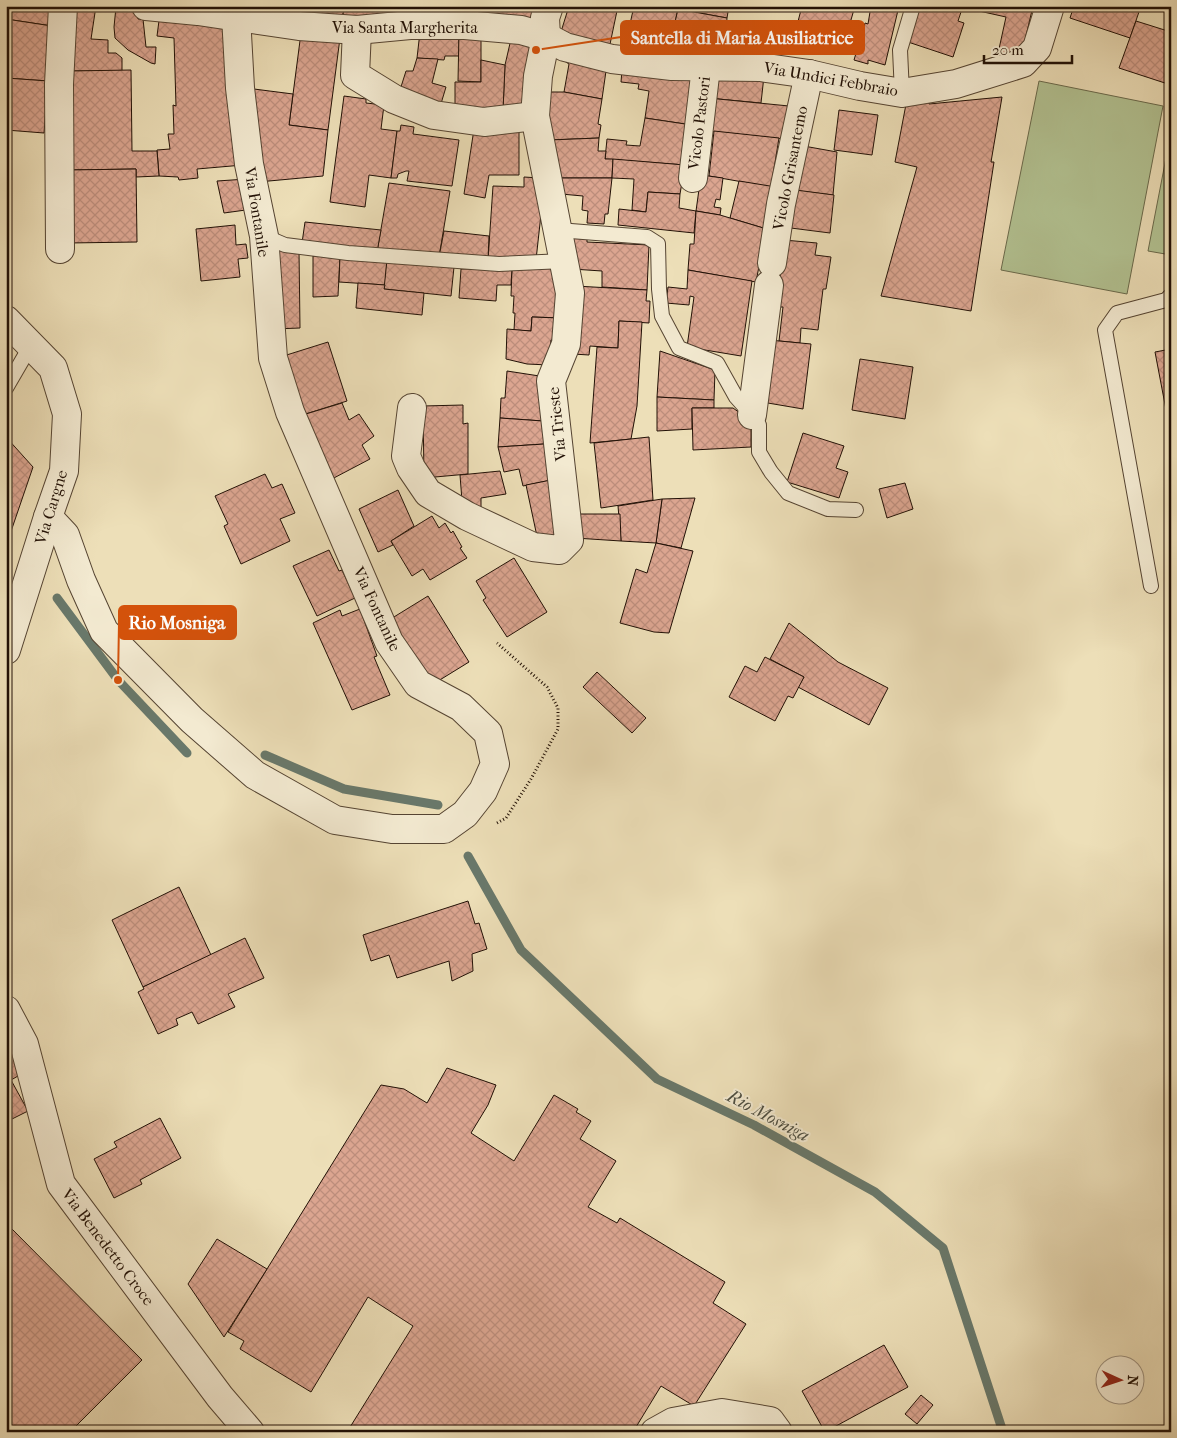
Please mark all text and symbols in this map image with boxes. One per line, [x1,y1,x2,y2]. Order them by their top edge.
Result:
street label: Via Santa Margherita [331,18,479,37]
callout: Santella di Maria Ausiliatrice [621,21,864,54]
text: Santella di Maria Ausiliatrice [631,28,853,49]
scale bar [984,32,1072,64]
text: 20 m [992,41,1024,59]
street label: Via Undici Febbraio [761,58,900,100]
street label: Vicolo Pastori [684,75,714,172]
street label: Vicolo Grisantemo [768,104,811,233]
street label: Via Fontanile [240,165,274,258]
street label: Via Trieste [544,386,570,463]
street label: Via Cargne [30,468,71,547]
street label: Via Fontanile [349,563,405,654]
callout: Rio Mosniga [119,606,236,639]
text: Rio Mosniga [129,613,226,634]
water label: Rio Mosniga [723,1085,813,1146]
street label: Via Benedetto Croce [57,1184,158,1309]
north arrow [1094,1356,1144,1406]
text: N [1124,1375,1141,1387]

